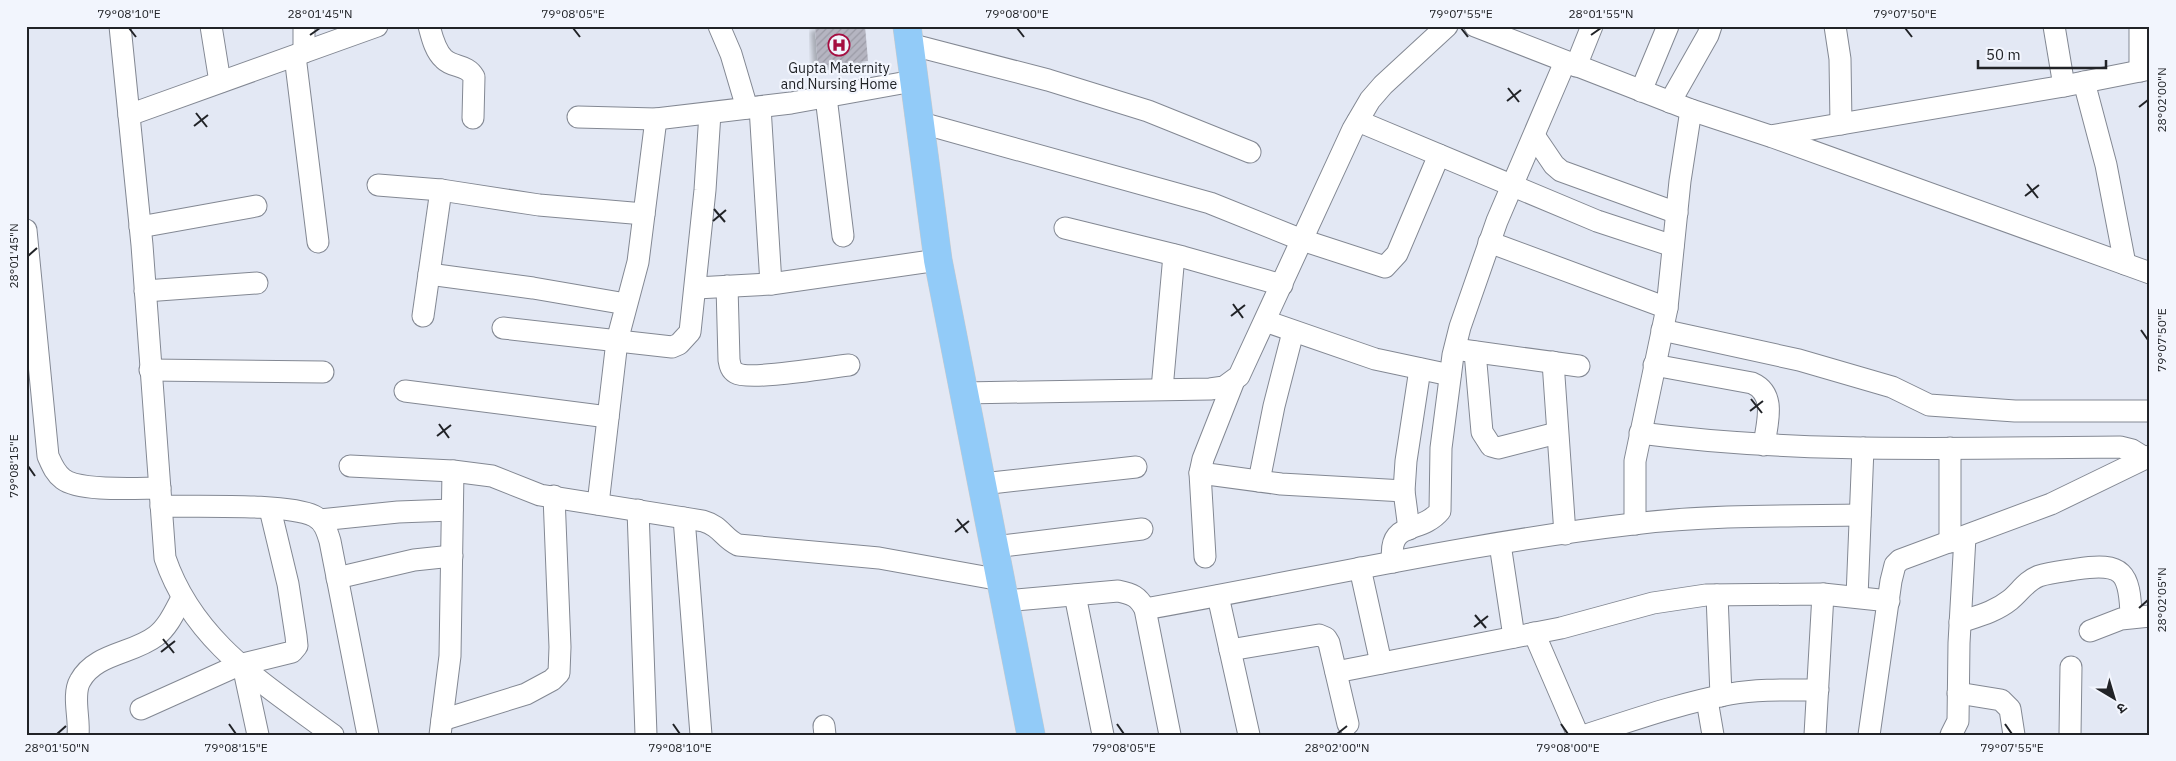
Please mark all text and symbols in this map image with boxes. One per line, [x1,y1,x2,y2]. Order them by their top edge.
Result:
text: 79°08'10"E [97,6,161,21]
text: 28°01'45"N [287,6,353,21]
text: 79°08'05"E [541,6,605,21]
text: 79°08'00"E [985,6,1049,21]
text: 79°07'55"E [1429,6,1493,21]
text: 28°01'55"N [1568,6,1634,21]
text: 79°07'50"E [1873,6,1937,21]
hospital icon: Gupta Maternity and Nursing Home [827,33,851,57]
scale bar [1978,38,2106,70]
text: 50 m [1986,45,2021,64]
place label: Gupta Maternity and Nursing Home [781,59,898,93]
text: 28°02'00"N [2154,67,2169,133]
text: 28°01'45"N [6,223,21,289]
text: 79°07'50"E [2154,308,2169,372]
text: 79°08'15"E [6,434,21,498]
text: 28°02'05"N [2154,567,2169,633]
north arrow [2088,674,2138,724]
text: उ [2113,699,2131,718]
text: 28°01'50"N [24,740,90,755]
text: 79°08'15"E [204,740,268,755]
text: 79°08'10"E [648,740,712,755]
text: 79°08'05"E [1092,740,1156,755]
text: 28°02'00"N [1304,740,1370,755]
text: 79°08'00"E [1536,740,1600,755]
text: 79°07'55"E [1980,740,2044,755]

